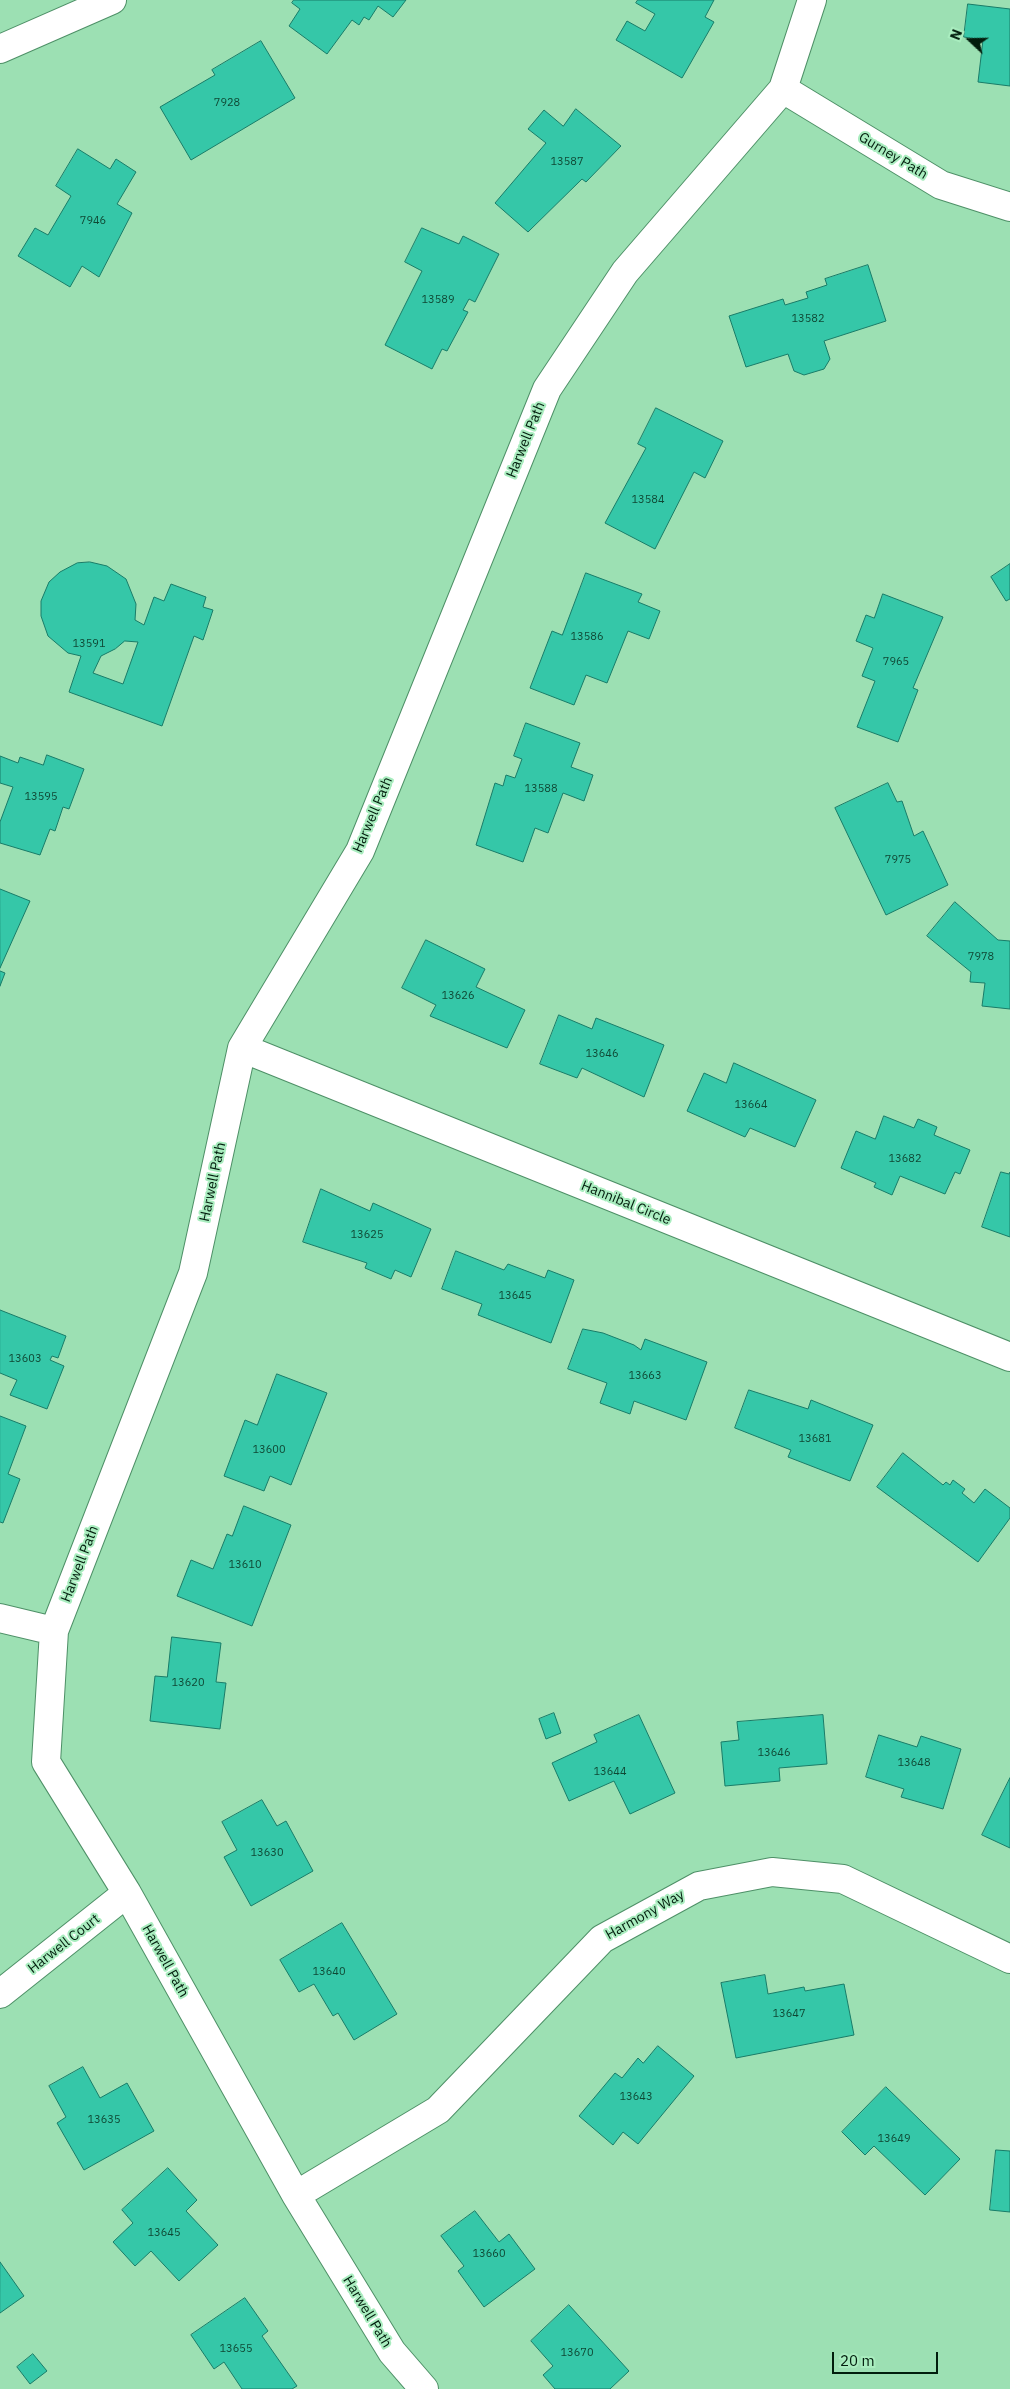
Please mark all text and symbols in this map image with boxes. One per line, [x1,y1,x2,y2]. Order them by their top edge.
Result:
north arrow [945,15,995,65]
text: N [946,27,966,43]
house number: 7928 [214,96,240,110]
street label: Gurney Path [856,129,930,183]
house number: 13587 [551,155,583,169]
house number: 7946 [80,214,106,228]
house number: 13589 [422,293,454,307]
house number: 13582 [792,312,824,326]
street label: Harwell Path [503,400,549,480]
house number: 13584 [632,493,664,507]
house number: 13586 [571,630,603,644]
house number: 13591 [73,637,105,651]
house number: 7965 [883,655,909,669]
street label: Harwell Path [350,775,396,855]
house number: 13588 [525,782,557,796]
house number: 13595 [25,790,57,804]
house number: 7975 [885,853,911,867]
house number: 7978 [968,950,994,964]
house number: 13626 [442,989,474,1003]
house number: 13646 [586,1047,618,1061]
house number: 13664 [735,1098,767,1112]
street label: Harwell Path [196,1141,230,1223]
house number: 13682 [889,1152,921,1166]
street label: Hannibal Circle [579,1177,673,1229]
house number: 13625 [351,1228,383,1242]
house number: 13645 [499,1289,531,1303]
house number: 13603 [9,1352,41,1366]
house number: 13663 [629,1369,661,1383]
house number: 13681 [799,1432,831,1446]
house number: 13600 [253,1443,285,1457]
street label: Harwell Path [58,1523,102,1605]
house number: 13610 [229,1558,261,1572]
house number: 13620 [172,1676,204,1690]
house number: 13646 [758,1746,790,1760]
house number: 13648 [898,1756,930,1770]
house number: 13644 [594,1765,626,1779]
house number: 13630 [251,1846,283,1860]
street label: Harmony Way [603,1886,687,1944]
street label: Harwell Court [25,1911,103,1977]
street label: Harwell Path [138,1922,192,2000]
house number: 13640 [313,1965,345,1979]
house number: 13647 [773,2007,805,2021]
house number: 13643 [620,2090,652,2104]
house number: 13635 [88,2113,120,2127]
house number: 13649 [878,2132,910,2146]
house number: 13645 [148,2226,180,2240]
house number: 13660 [473,2247,505,2261]
street label: Harwell Path [339,2273,395,2351]
house number: 13655 [220,2342,252,2356]
scale bar [835,2342,941,2374]
house number: 13670 [561,2346,593,2360]
text: 20 m [840,2351,875,2370]

